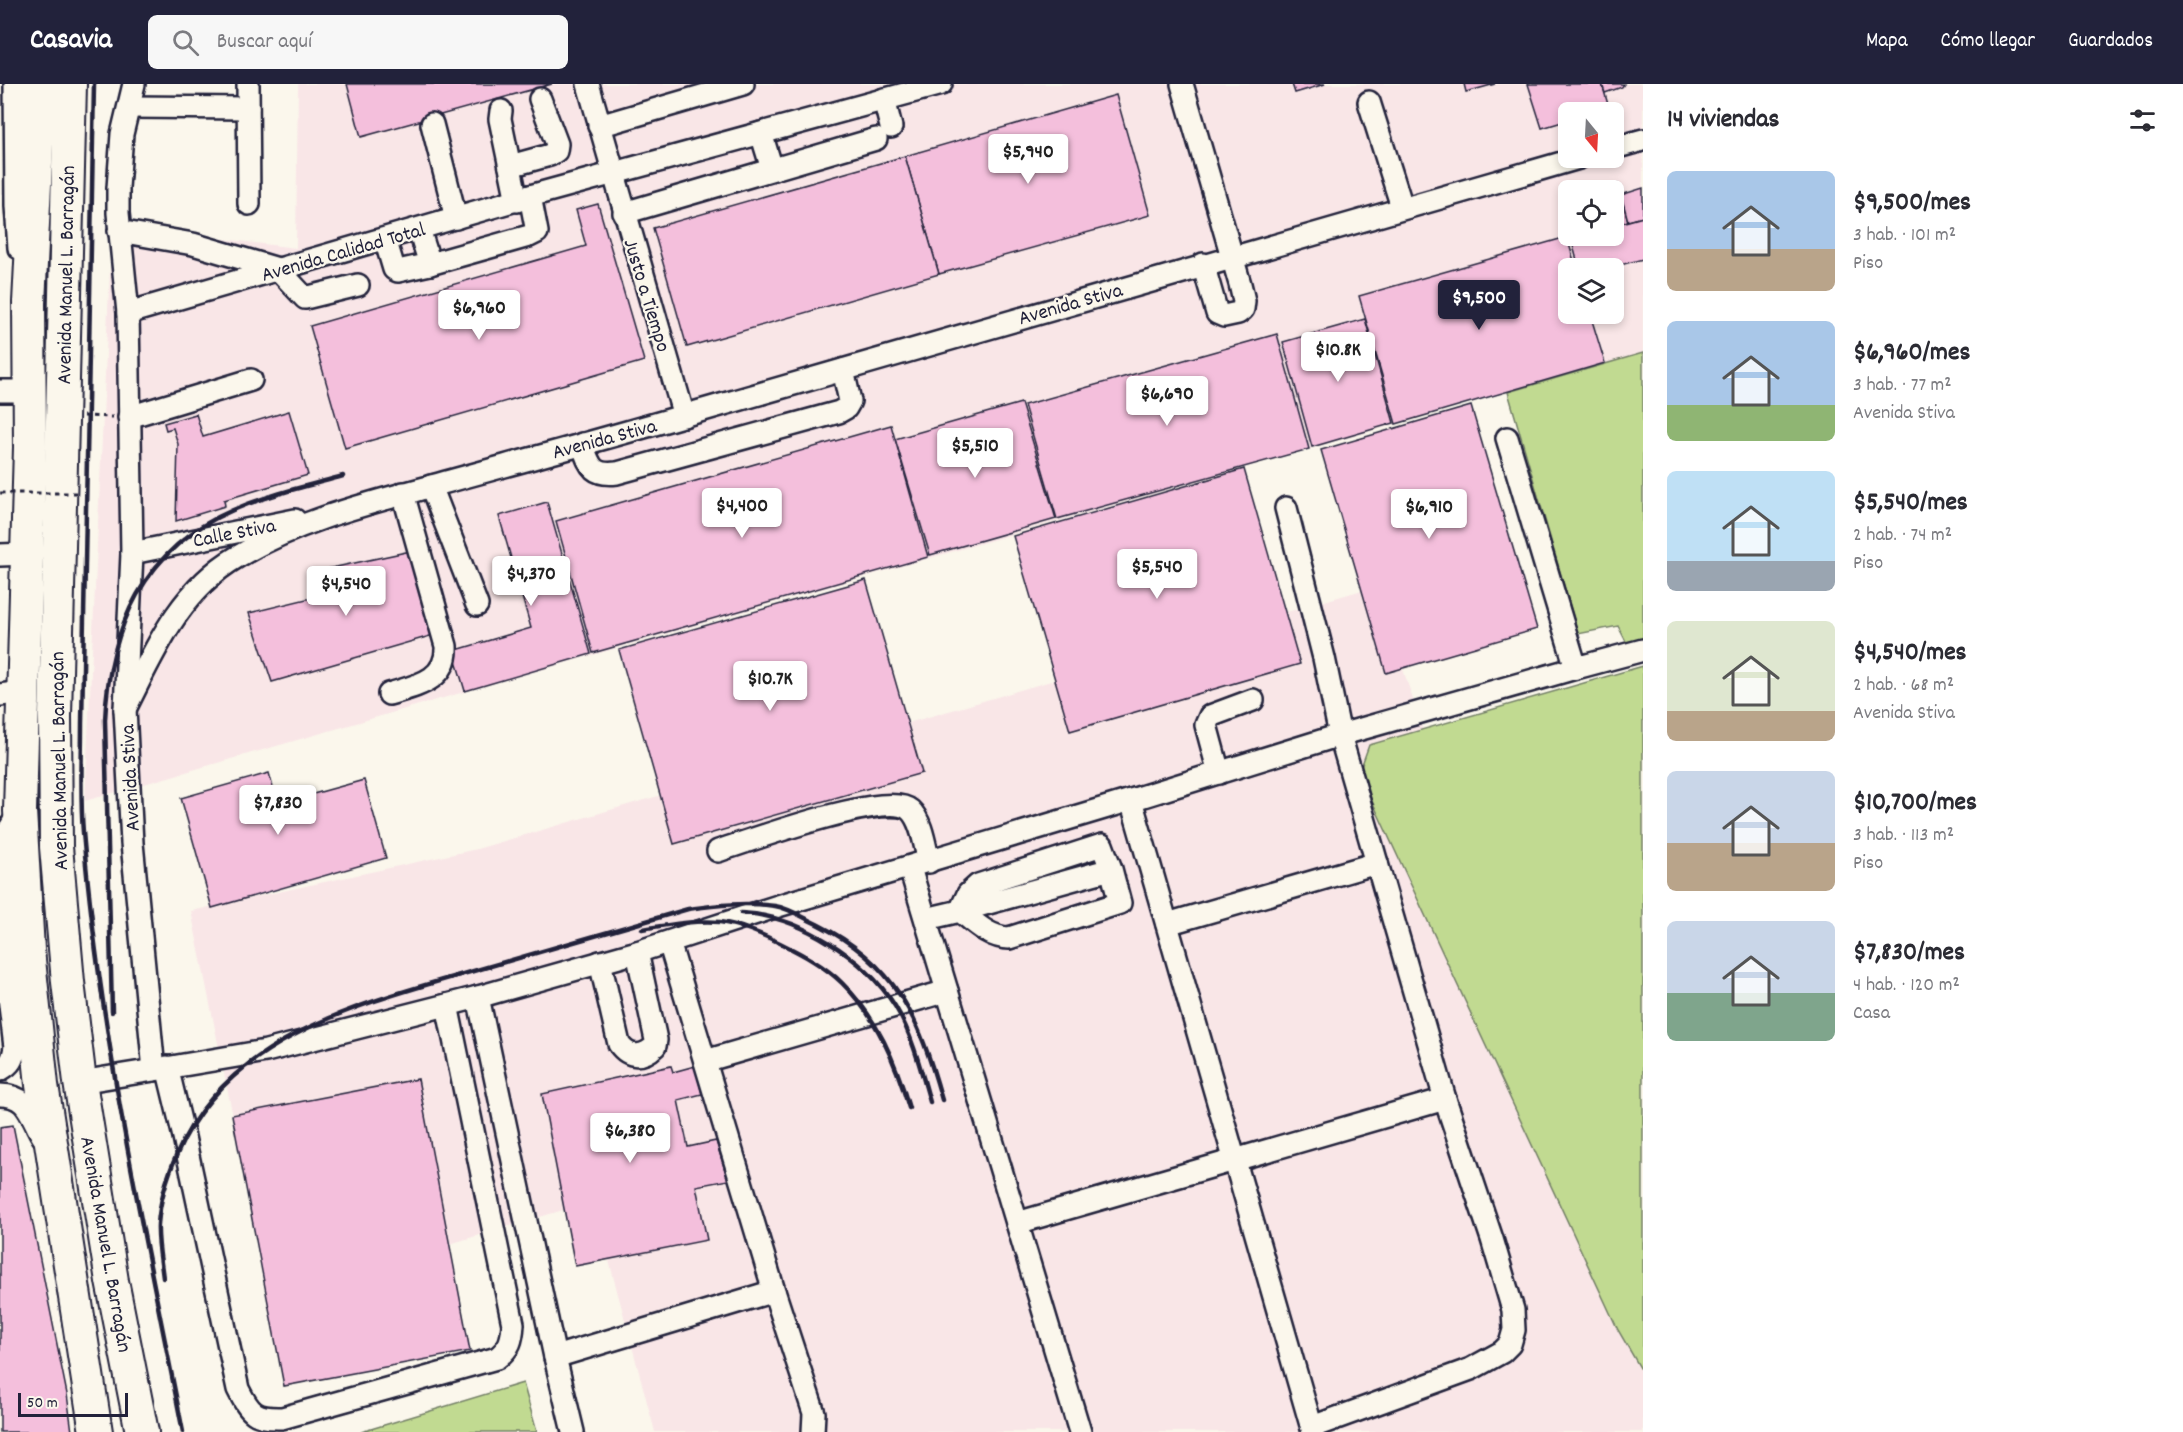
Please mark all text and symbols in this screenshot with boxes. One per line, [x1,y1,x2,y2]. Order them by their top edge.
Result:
search box [148,15,568,69]
text: Casavia [30,22,112,62]
icon: search [169,26,202,59]
text: Buscar aquí [217,27,312,58]
text: Mapa [1866,27,1908,57]
text: Cómo llegar [1941,27,2035,57]
text: Guardados [2068,27,2153,57]
north arrow [1558,102,1624,168]
map controls [1558,102,1624,324]
text: 14 viviendas [1667,102,1779,139]
icon: filters [2126,104,2159,137]
pin: $5,940 [979,134,1077,185]
text: $5,940 [1002,139,1054,167]
street label: Avenida Manuel L. Barragán [51,165,85,385]
button: locate [1558,180,1624,246]
text: $9,500/mes [1853,185,1971,222]
icon: home [1715,195,1787,267]
street label: Avenida Calidad Total [258,216,429,292]
text: 3 hab. · 101 m² [1853,222,1956,250]
street label: Justo a Tiempo [614,236,677,356]
text: Piso [1853,250,1883,278]
button: layers [1558,258,1624,324]
street label: Avenida Stiva [1015,276,1127,335]
pin: $9,500 [1430,280,1528,331]
text: $9,500 [1452,285,1506,313]
pin: $6,960 [430,290,528,341]
text: $6,960 [452,295,506,323]
pin: $10.8K [1289,332,1387,383]
text: $6,960/mes [1853,335,1970,372]
text: $10.8K [1315,337,1361,365]
icon: home [1715,345,1787,417]
text: 3 hab. · 77 m² [1853,372,1952,400]
pin: $6,690 [1118,376,1216,427]
text: $6,690 [1140,381,1194,409]
text: Avenida Stiva [1853,400,1955,428]
street label: Avenida Stiva [549,412,661,469]
pin: $5,510 [926,428,1024,479]
text: $5,510 [951,433,999,461]
text: $5,540/mes [1853,485,1968,522]
pin: $4,400 [693,488,791,539]
pin: $6,910 [1380,489,1478,540]
text: $4,400 [716,493,768,521]
text: $6,910 [1405,494,1453,522]
icon: home [1715,495,1787,567]
street label: Calle Stiva [191,512,280,558]
text: 2 hab. · 74 m² [1853,522,1952,550]
pin: $5,540 [1108,549,1206,600]
text: Piso [1853,550,1883,578]
text: $5,540 [1131,554,1183,582]
pin: $4,370 [482,556,580,607]
text: $4,370 [506,561,556,589]
pin: $4,540 [297,566,395,617]
text: $4,540 [321,571,371,599]
text: $4,540/mes [1853,635,1967,672]
icon: home [1715,645,1787,717]
street label: Avenida Manuel L. Barragán [44,651,78,871]
pin: $10.7K [721,661,819,712]
text: $10.7K [747,666,793,694]
text: 2 hab. · 68 m² [1853,672,1954,700]
text: Avenida Stiva [1853,700,1955,728]
street label: Avenida Stiva [114,723,150,832]
pin: $7,830 [229,785,327,836]
text: $10,700/mes [1853,785,1977,822]
text: $7,830 [253,790,303,818]
icon: home [1715,795,1787,867]
text: 3 hab. · 113 m² [1853,822,1954,850]
text: Piso [1853,850,1883,878]
text: $7,830/mes [1853,935,1965,972]
icon: home [1715,945,1787,1017]
text: 4 hab. · 120 m² [1853,972,1960,1000]
text: Casa [1853,1000,1890,1028]
pin: $6,380 [581,1113,679,1164]
text: $6,380 [604,1118,656,1146]
street label: Avenida Manuel L. Barragán [70,1134,138,1355]
scale bar [18,1390,128,1418]
text: 50 m [27,1392,58,1415]

